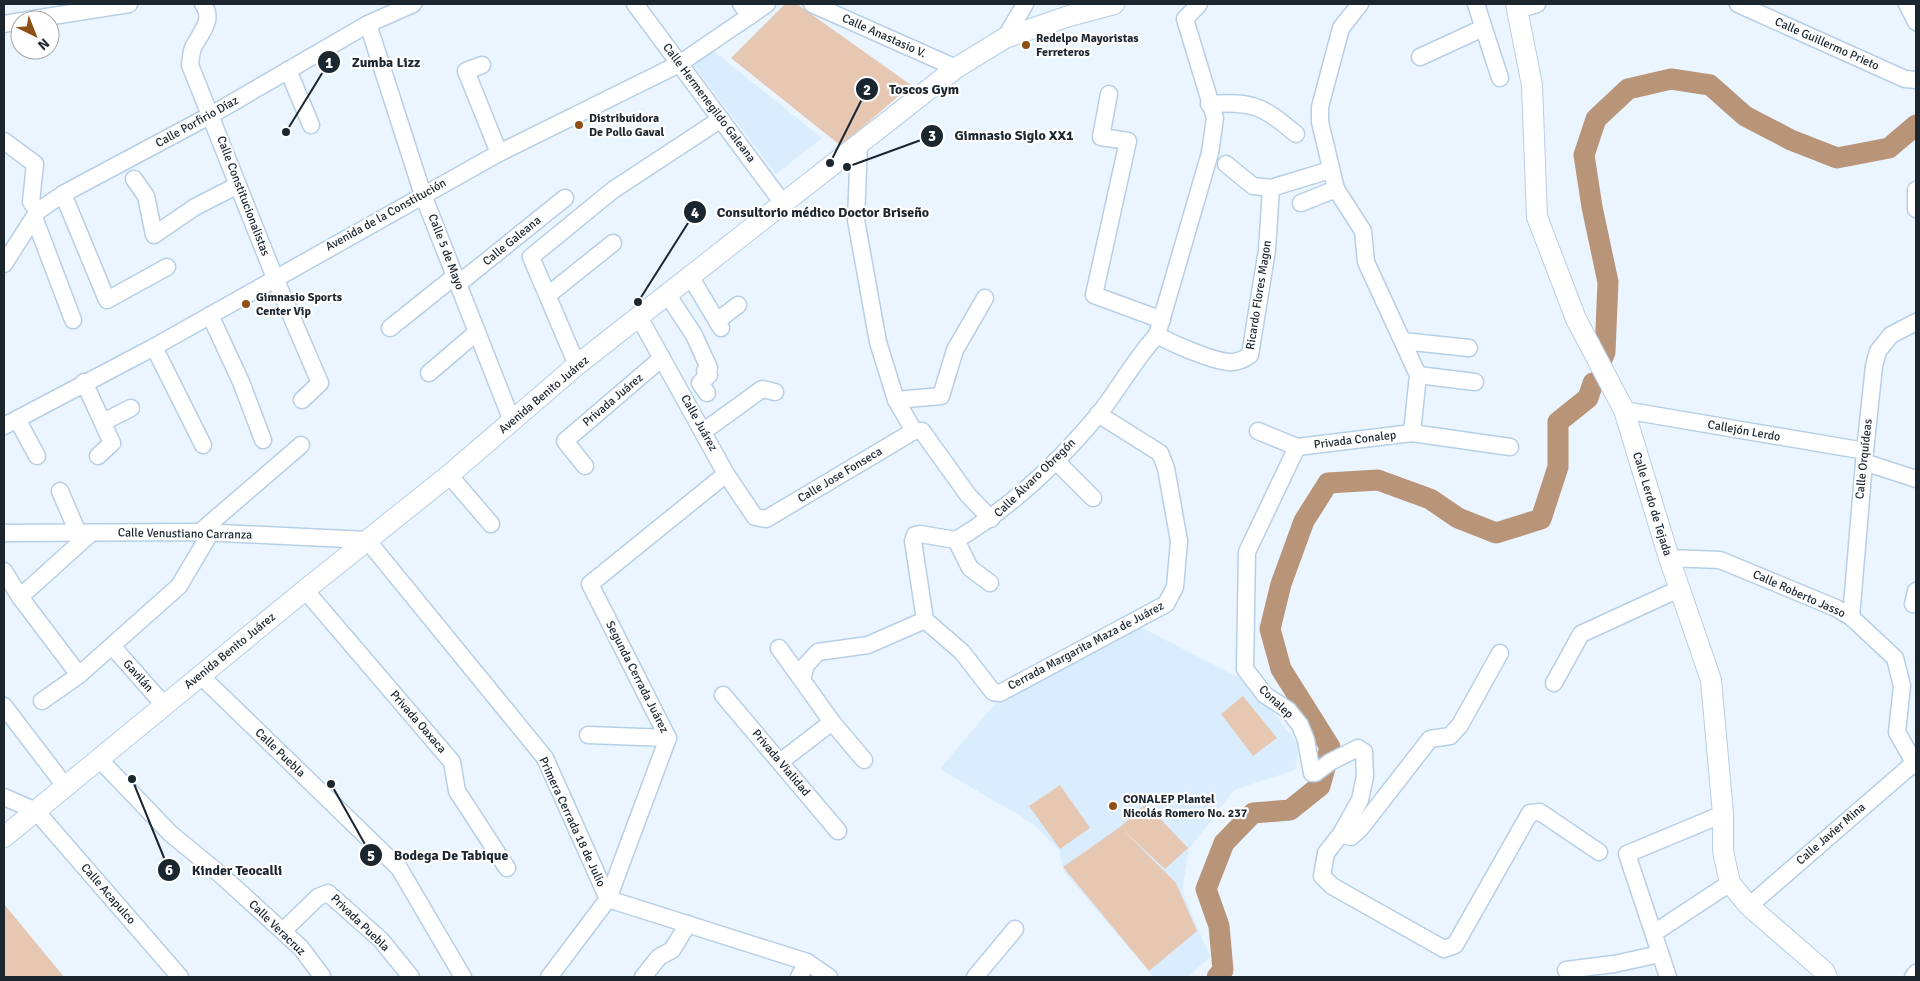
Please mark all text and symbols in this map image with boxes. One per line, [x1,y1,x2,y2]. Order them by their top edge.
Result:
north arrow [10,10,60,60]
street label: Calle Anastasio V. [840,11,928,61]
street label: Calle Guillermo Prieto [1772,14,1882,74]
place label: Redelpo Mayoristas Ferreteros [1036,31,1139,60]
text: N [34,35,53,54]
marker: Redelpo Mayoristas Ferreteros [1020,39,1032,51]
street label: Calle Hermenegildo Galeana [659,40,759,166]
callout: Zumba Lizz [317,48,430,77]
text: 1 [325,54,333,72]
text: Zumba Lizz [352,54,420,71]
callout: Toscos Gym [854,75,969,104]
text: 2 [863,81,871,99]
text: Toscos Gym [889,81,959,98]
street label: Calle Porfirio Díaz [153,93,241,151]
place label: Distribuidora De Pollo Gaval [589,111,665,140]
marker: Distribuidora De Pollo Gaval [573,119,585,131]
callout: Gimnasio Siglo XX1 [920,121,1084,150]
text: 3 [928,127,936,145]
text: Gimnasio Siglo XX1 [954,127,1074,144]
street label: Calle Constitucionalistas [213,134,273,258]
street label: Avenida de la Constitución [323,176,449,254]
callout: Consultorio médico Doctor Briseño [682,198,939,227]
text: 4 [691,204,699,222]
text: Consultorio médico Doctor Briseño [717,204,929,221]
street label: Calle 5 de Mayo [425,212,467,292]
street label: Calle Galeana [480,213,544,269]
street label: Ricardo Flores Magon [1243,239,1275,351]
place label: Gimnasio Sports Center Vip [256,290,343,319]
marker: Gimnasio Sports Center Vip [240,298,252,310]
street label: Avenida Benito Juárez [496,353,592,437]
street label: Privada Juárez [580,370,646,430]
street label: Calle Juárez [677,392,721,454]
street label: Callejón Lerdo [1706,417,1782,445]
street label: Calle Orquídeas [1852,418,1876,500]
street label: Privada Conalep [1313,428,1397,452]
street label: Calle Álvaro Obregón [991,435,1079,521]
street label: Calle Jose Fonseca [795,444,885,506]
street label: Calle Lerdo de Tejada [1629,450,1675,558]
street label: Calle Venustiano Carranza [118,525,252,543]
street label: Calle Roberto Jasso [1750,567,1848,621]
street label: Cerrada Margarita Maza de Juárez [1005,598,1167,694]
street label: Avenida Benito Juárez [181,610,279,692]
street label: Segunda Cerrada Juárez [602,618,672,736]
street label: Gavilán [120,657,156,695]
street label: Conalep [1256,682,1296,722]
street label: Privada Oaxaca [387,688,449,756]
street label: Calle Puebla [252,725,308,781]
street label: Privada Vialidad [749,727,813,799]
street label: Primera Cerrada 18 de Julio [535,755,609,889]
place label: CONALEP Plantel Nicolás Romero No. 237 [1123,792,1248,821]
marker: CONALEP Plantel Nicolás Romero No. 237 [1107,800,1119,812]
street label: Calle Javier Mina [1793,800,1869,868]
callout: Bodega De Tabique [358,841,518,870]
text: 5 [367,847,375,865]
text: Bodega De Tabique [394,847,508,864]
callout: Kinder Teocalli [157,856,292,885]
street label: Calle Acapulco [77,860,139,928]
text: 6 [165,861,173,879]
text: Kinder Teocalli [192,862,282,879]
street label: Privada Puebla [327,891,393,955]
street label: Calle Veracruz [245,897,309,959]

